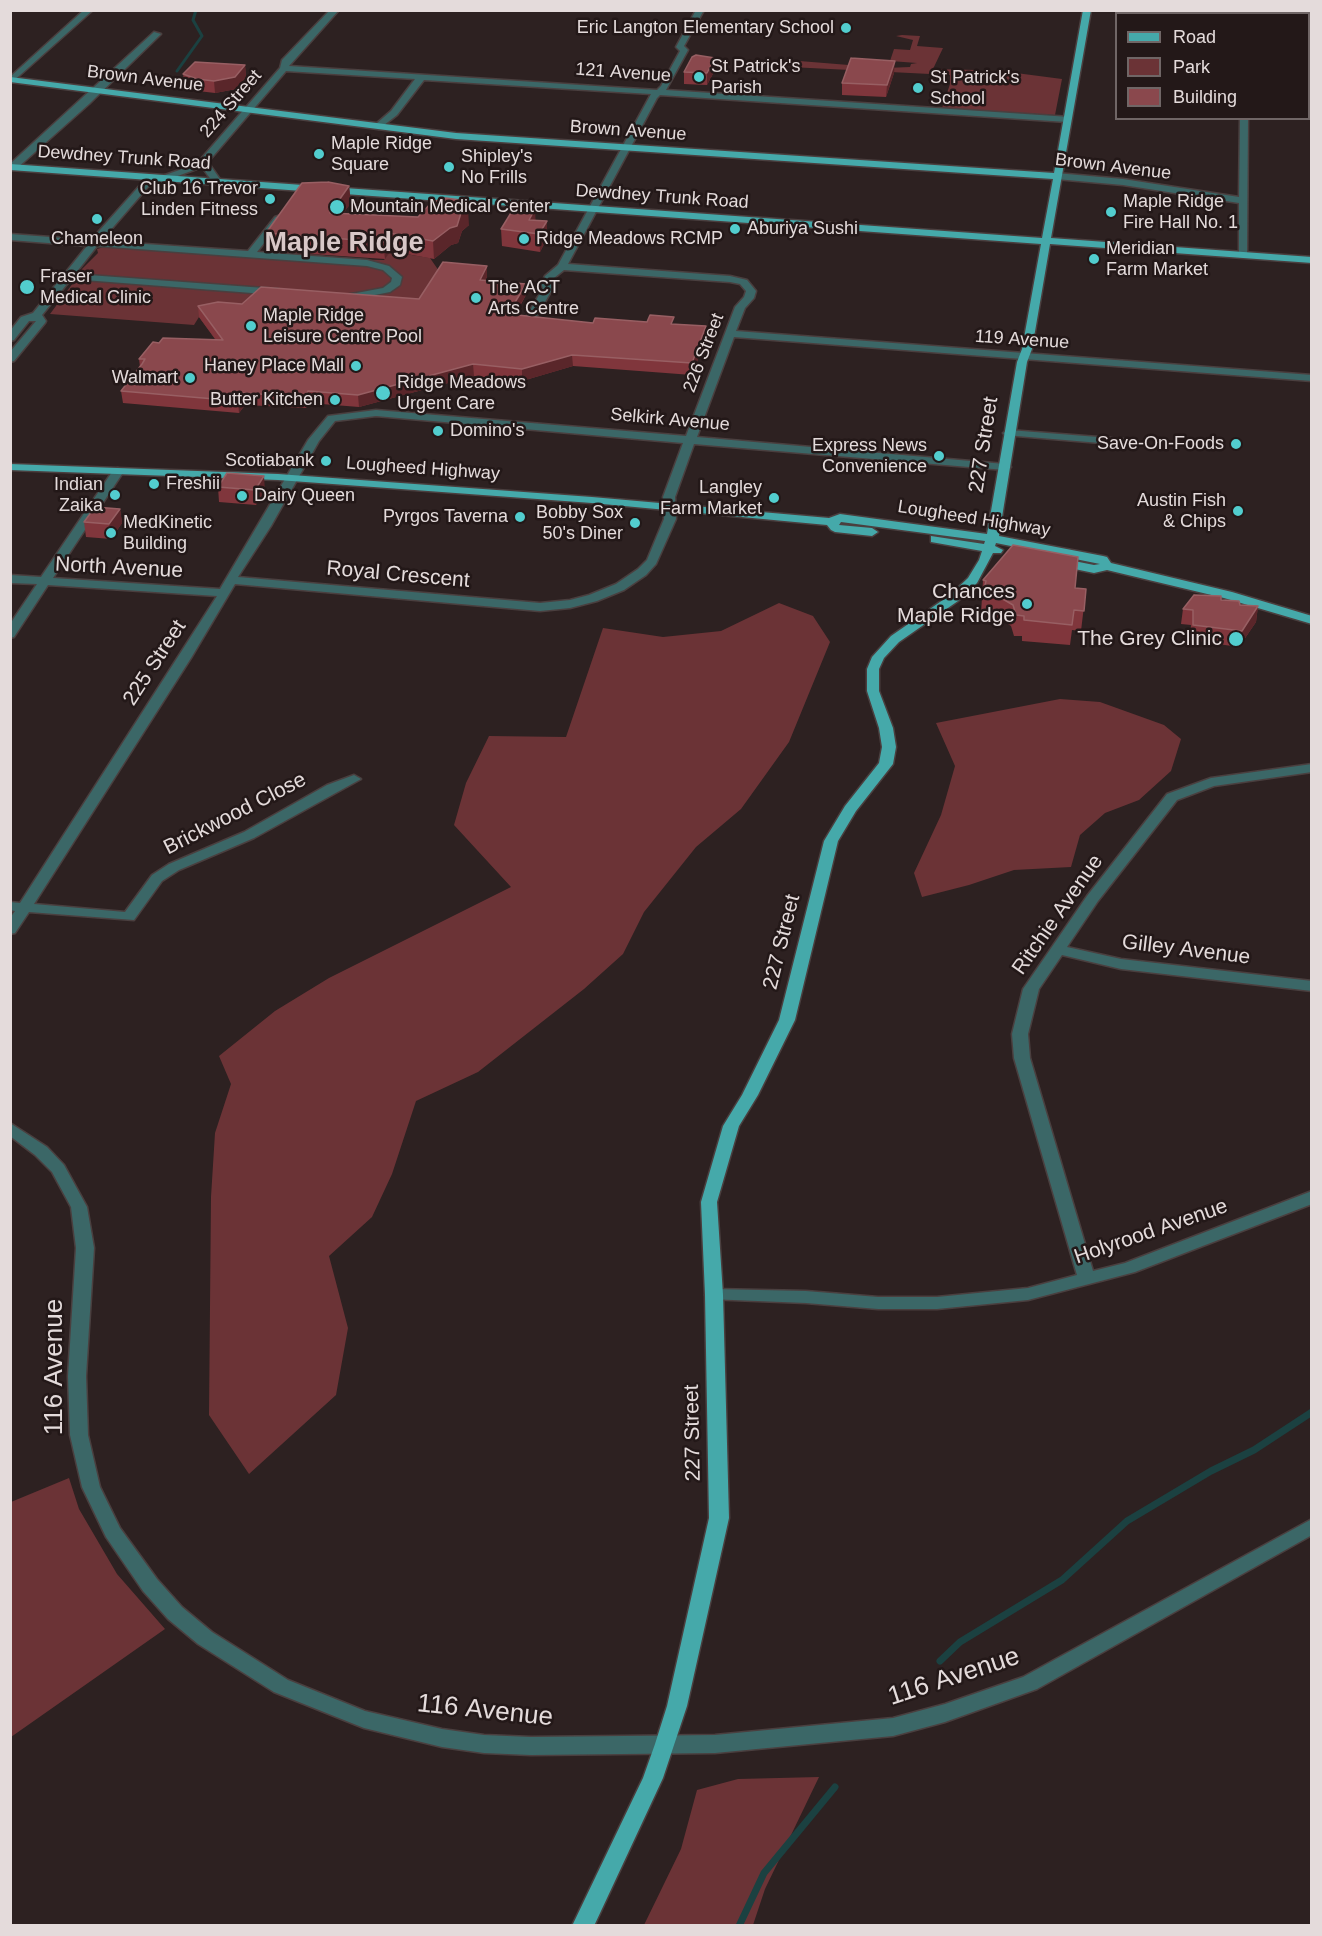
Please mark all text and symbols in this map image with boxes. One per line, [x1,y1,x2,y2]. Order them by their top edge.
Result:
legend [1115,12,1310,120]
place label: Eric Langton Elementary School [577,17,834,39]
marker: Eric Langton Elementary School [839,21,853,35]
text: Road [1173,27,1216,47]
place label: St Patrick's Parish [711,56,800,98]
text: Park [1173,57,1210,77]
street label: 121 Avenue [574,59,672,87]
street label: Brown Avenue [86,61,204,97]
street label: 224 Street [196,66,266,142]
place label: St Patrick's School [930,67,1019,110]
marker: St Patrick's Parish [692,70,706,84]
marker: St Patrick's School [911,81,925,95]
text: Building [1173,87,1237,107]
street label: Brown Avenue [569,116,687,146]
place label: Maple Ridge Square [331,133,432,176]
street label: Dewdney Trunk Road [37,141,211,175]
place label: Shipley's No Frills [461,146,532,188]
marker: Maple Ridge Square [312,147,326,161]
street label: Brown Avenue [1054,149,1172,185]
marker: Shipley's No Frills [442,160,456,174]
place label: Club 16 Trevor Linden Fitness [140,178,258,220]
street label: Dewdney Trunk Road [575,180,749,214]
place label: Maple Ridge Fire Hall No. 1 [1123,191,1238,234]
marker: Club 16 Trevor Linden Fitness [263,192,277,206]
place label: Mountain Medical Center [350,196,550,218]
marker: Mountain Medical Center [328,198,346,216]
marker: Maple Ridge Fire Hall No. 1 [1104,205,1118,219]
marker: Chameleon [90,212,104,226]
place label: Aburiya Sushi [747,218,858,240]
marker: Aburiya Sushi [728,222,742,236]
place label: Chameleon [51,228,143,250]
district label: Maple Ridge [264,228,424,260]
place label: Ridge Meadows RCMP [536,228,723,250]
marker: Ridge Meadows RCMP [517,232,531,246]
place label: Meridian Farm Market [1106,238,1208,280]
marker: Meridian Farm Market [1087,252,1101,266]
place label: Fraser Medical Clinic [40,266,151,308]
place label: The ACT Arts Centre [488,277,579,320]
marker: Fraser Medical Clinic [18,278,36,296]
marker: The ACT Arts Centre [469,291,483,305]
place label: Maple Ridge Leisure Centre Pool [263,305,422,348]
street label: 226 Street [679,310,729,396]
marker: Maple Ridge Leisure Centre Pool [244,319,258,333]
street label: 119 Avenue [974,326,1070,354]
place label: Haney Place Mall [204,355,344,377]
marker: Haney Place Mall [349,359,363,373]
place label: Walmart [112,367,178,389]
marker: Walmart [183,371,197,385]
place label: Ridge Meadows Urgent Care [397,372,526,415]
marker: Ridge Meadows Urgent Care [374,384,392,402]
place label: Butter Kitchen [210,389,323,411]
marker: Butter Kitchen [328,393,342,407]
street label: 227 Street [964,395,1004,495]
street label: Selkirk Avenue [609,404,731,436]
place label: Domino's [450,420,524,442]
marker: Domino's [431,424,445,438]
place label: Save-On-Foods [1097,433,1224,455]
place label: Express News Convenience [812,435,927,478]
marker: Save-On-Foods [1229,437,1243,451]
marker: Express News Convenience [932,449,946,463]
place label: Scotiabank [225,450,314,472]
street label: Lougheed Highway [345,453,501,485]
marker: Scotiabank [319,454,333,468]
place label: Freshii [166,473,220,495]
place label: Indian Zaika [54,474,103,516]
marker: Freshii [147,477,161,491]
place label: Langley Farm Market [660,477,762,520]
place label: Dairy Queen [254,485,355,507]
marker: Indian Zaika [108,488,122,502]
marker: Dairy Queen [235,489,249,503]
place label: Austin Fish & Chips [1137,490,1226,532]
marker: Langley Farm Market [767,491,781,505]
street label: Lougheed Highway [896,496,1052,542]
place label: Bobby Sox 50's Diner [536,502,623,544]
marker: Austin Fish & Chips [1231,504,1245,518]
place label: Pyrgos Taverna [383,506,508,528]
marker: Pyrgos Taverna [513,510,527,524]
place label: MedKinetic Building [123,512,212,554]
marker: Bobby Sox 50's Diner [628,516,642,530]
marker: MedKinetic Building [104,526,118,540]
street label: North Avenue [54,552,184,584]
street label: Royal Crescent [325,556,471,594]
place label: Chances Maple Ridge [897,579,1015,629]
marker: Chances Maple Ridge [1020,597,1034,611]
street label: 225 Street [118,616,192,710]
place label: The Grey Clinic [1077,626,1222,652]
marker: The Grey Clinic [1227,630,1245,648]
street label: Brickwood Close [160,767,310,861]
street label: Ritchie Avenue [1007,850,1109,980]
street label: 227 Street [758,892,806,992]
street label: Gilley Avenue [1120,930,1252,970]
street label: Holyrood Avenue [1071,1194,1231,1270]
street label: 116 Avenue [39,1299,71,1435]
street label: 227 Street [680,1384,706,1482]
street label: 116 Avenue [884,1641,1024,1713]
street label: 116 Avenue [416,1688,554,1734]

